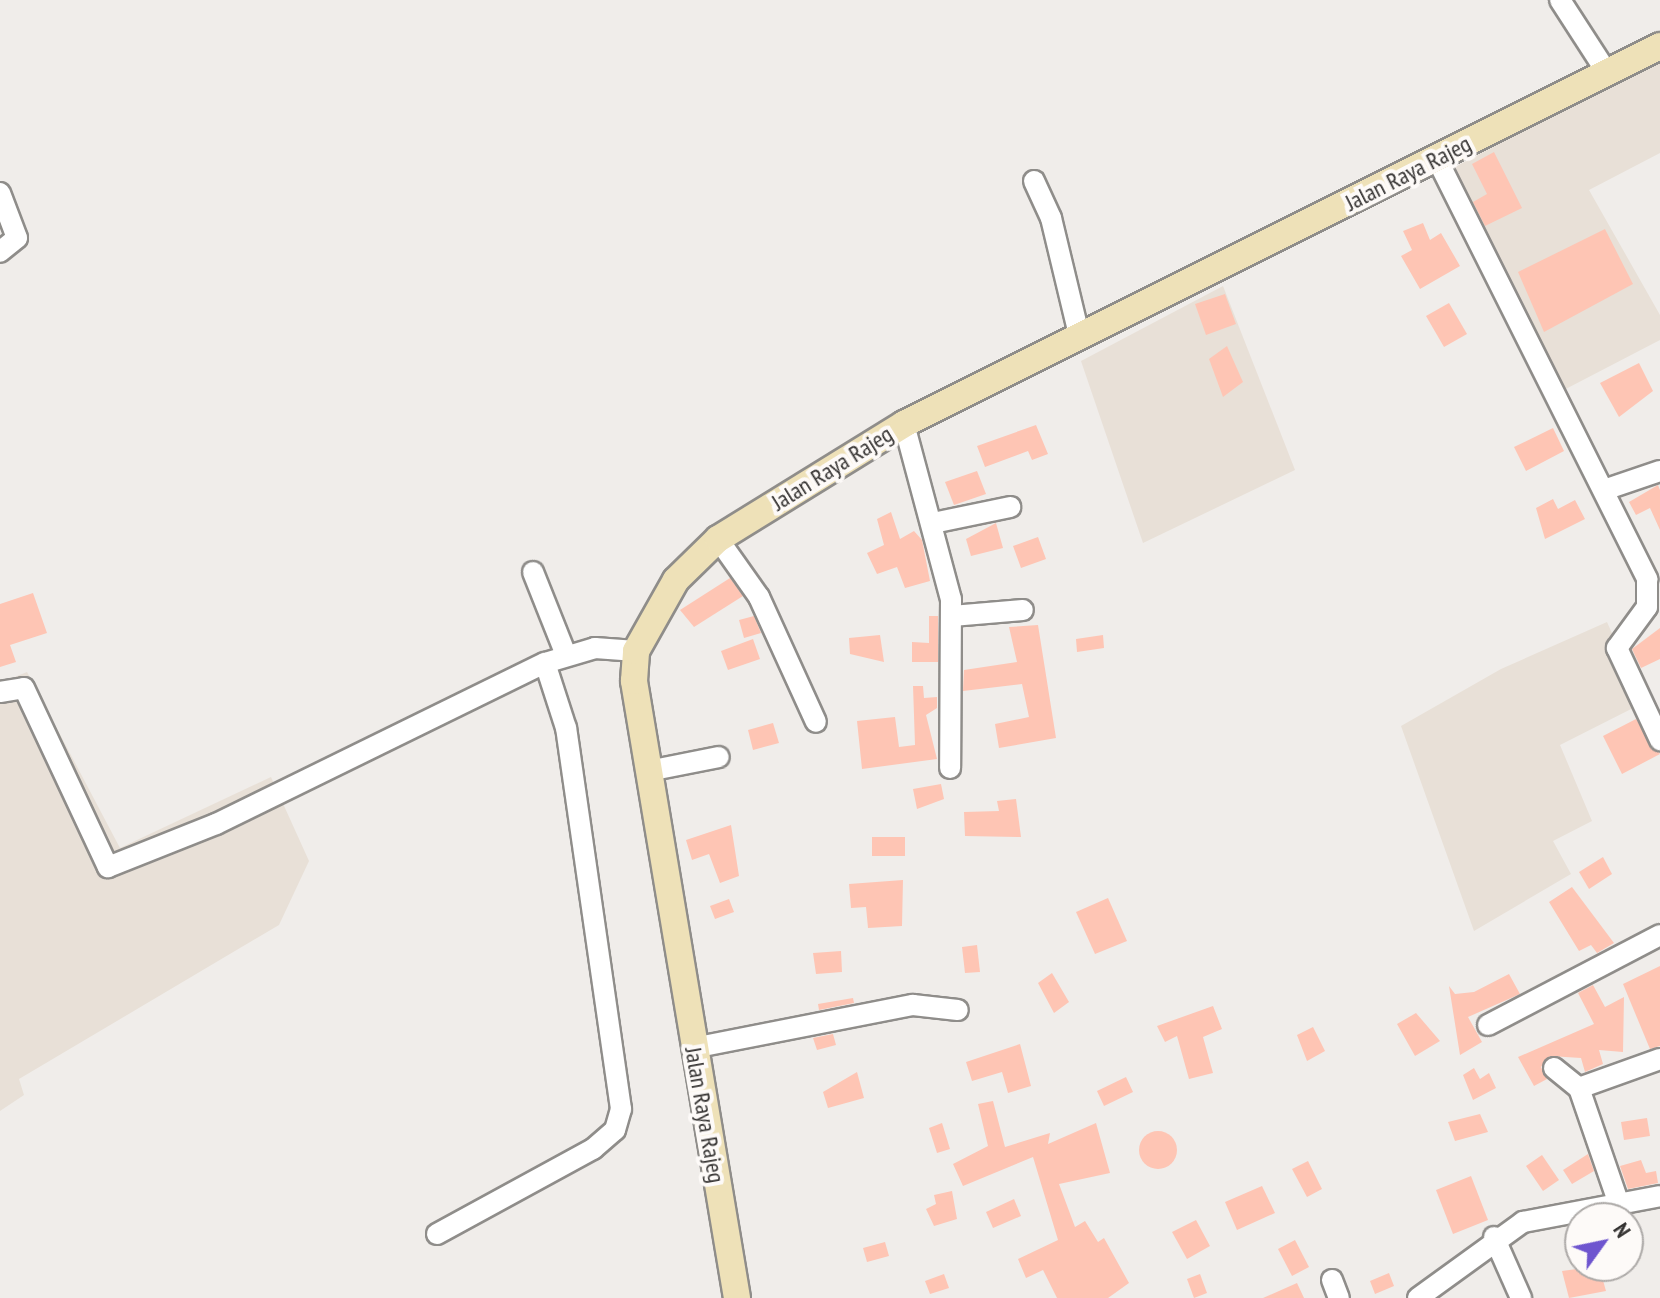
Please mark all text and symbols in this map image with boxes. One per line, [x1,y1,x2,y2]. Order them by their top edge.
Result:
street label: Jalan Raya Rajeg [1340,129,1476,217]
street label: Jalan Raya Rajeg [766,419,898,517]
street label: Jalan Raya Rajeg [679,1045,731,1185]
north arrow [1564,1202,1644,1282]
text: N [1607,1217,1637,1243]

